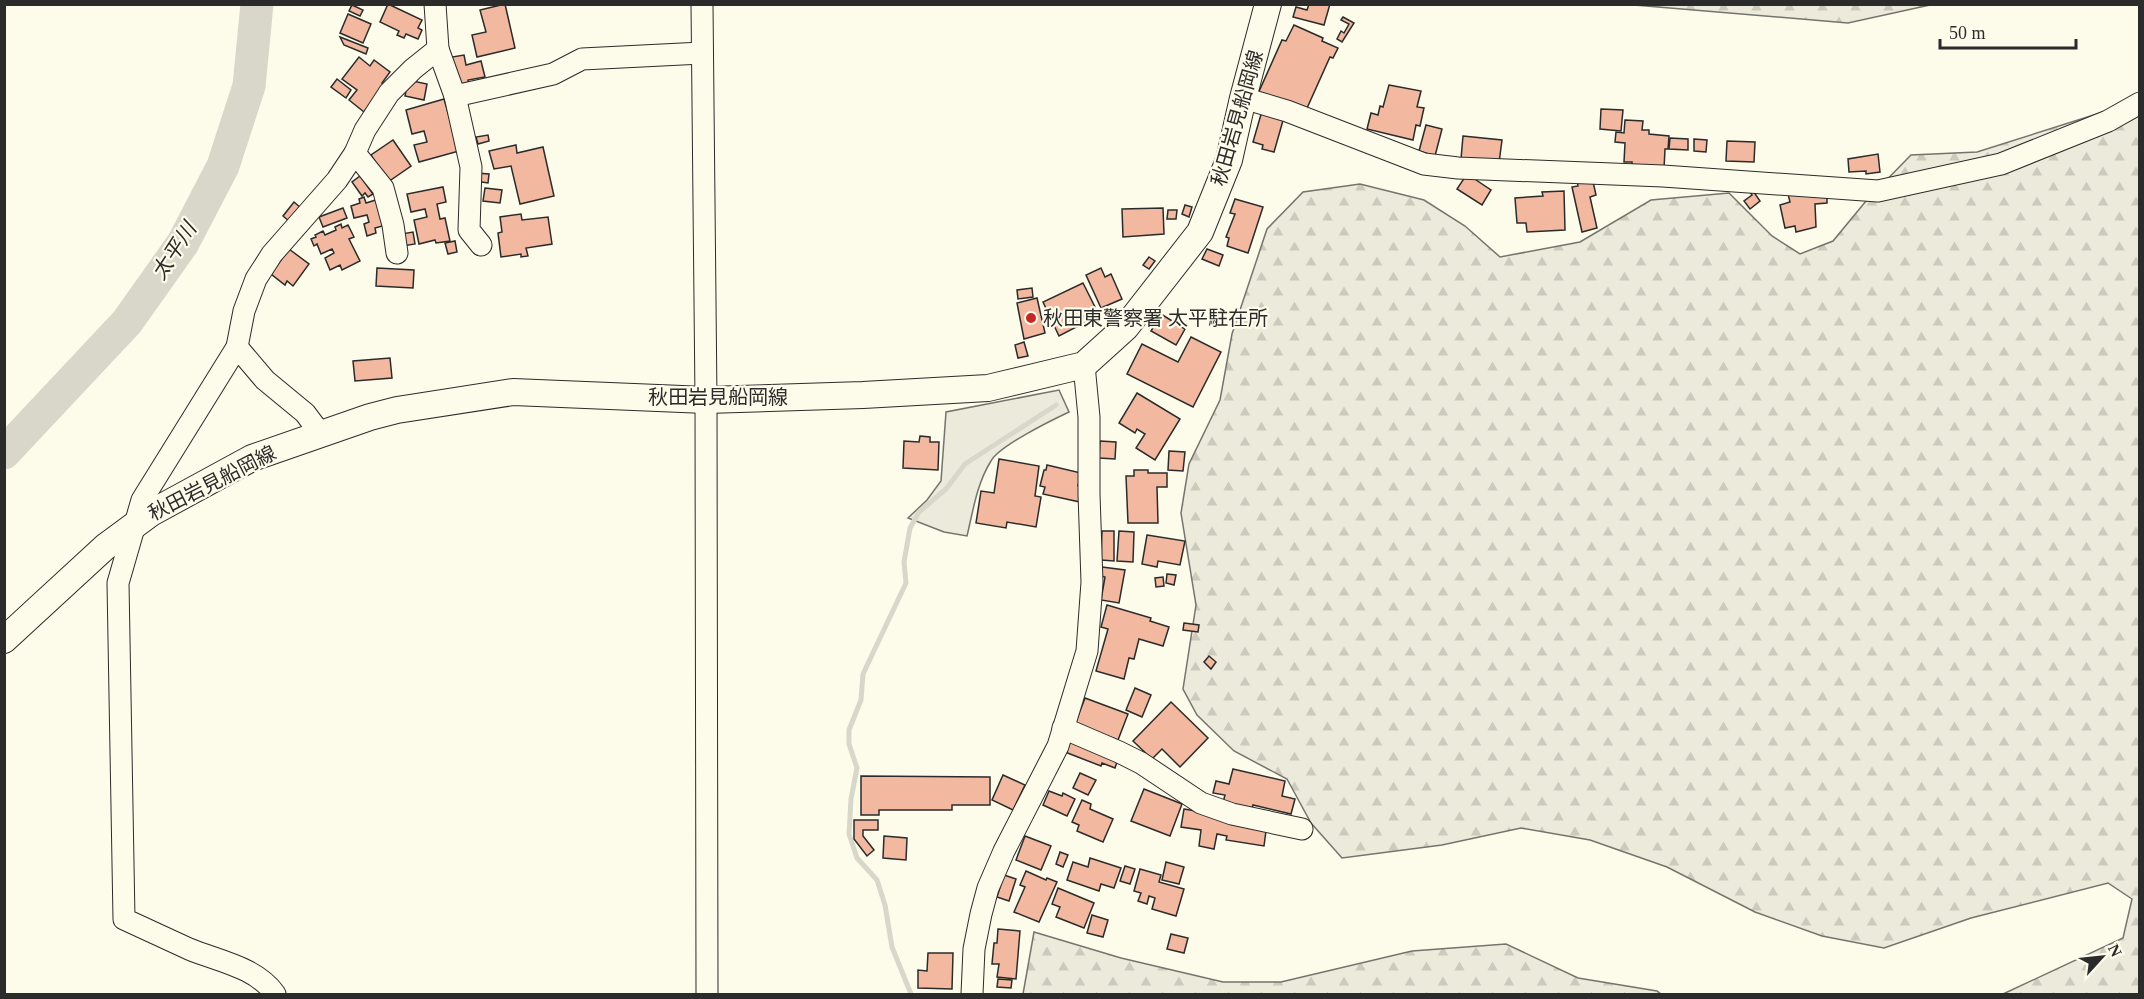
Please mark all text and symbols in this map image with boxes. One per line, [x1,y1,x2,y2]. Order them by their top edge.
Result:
scale bar [1940,12,2076,50]
text: 50 m [1949,23,1986,43]
street label: 秋田岩見船岡線 [1207,48,1267,188]
water label: 太平川 [147,216,202,284]
place label: 秋田東警察署 太平駐在所 [1043,307,1268,329]
marker: 秋田東警察署 太平駐在所 [1024,311,1038,325]
street label: 秋田岩見船岡線 [648,386,788,408]
street label: 秋田岩見船岡線 [145,441,279,525]
north arrow [2072,927,2132,987]
text: N [2105,941,2125,960]

